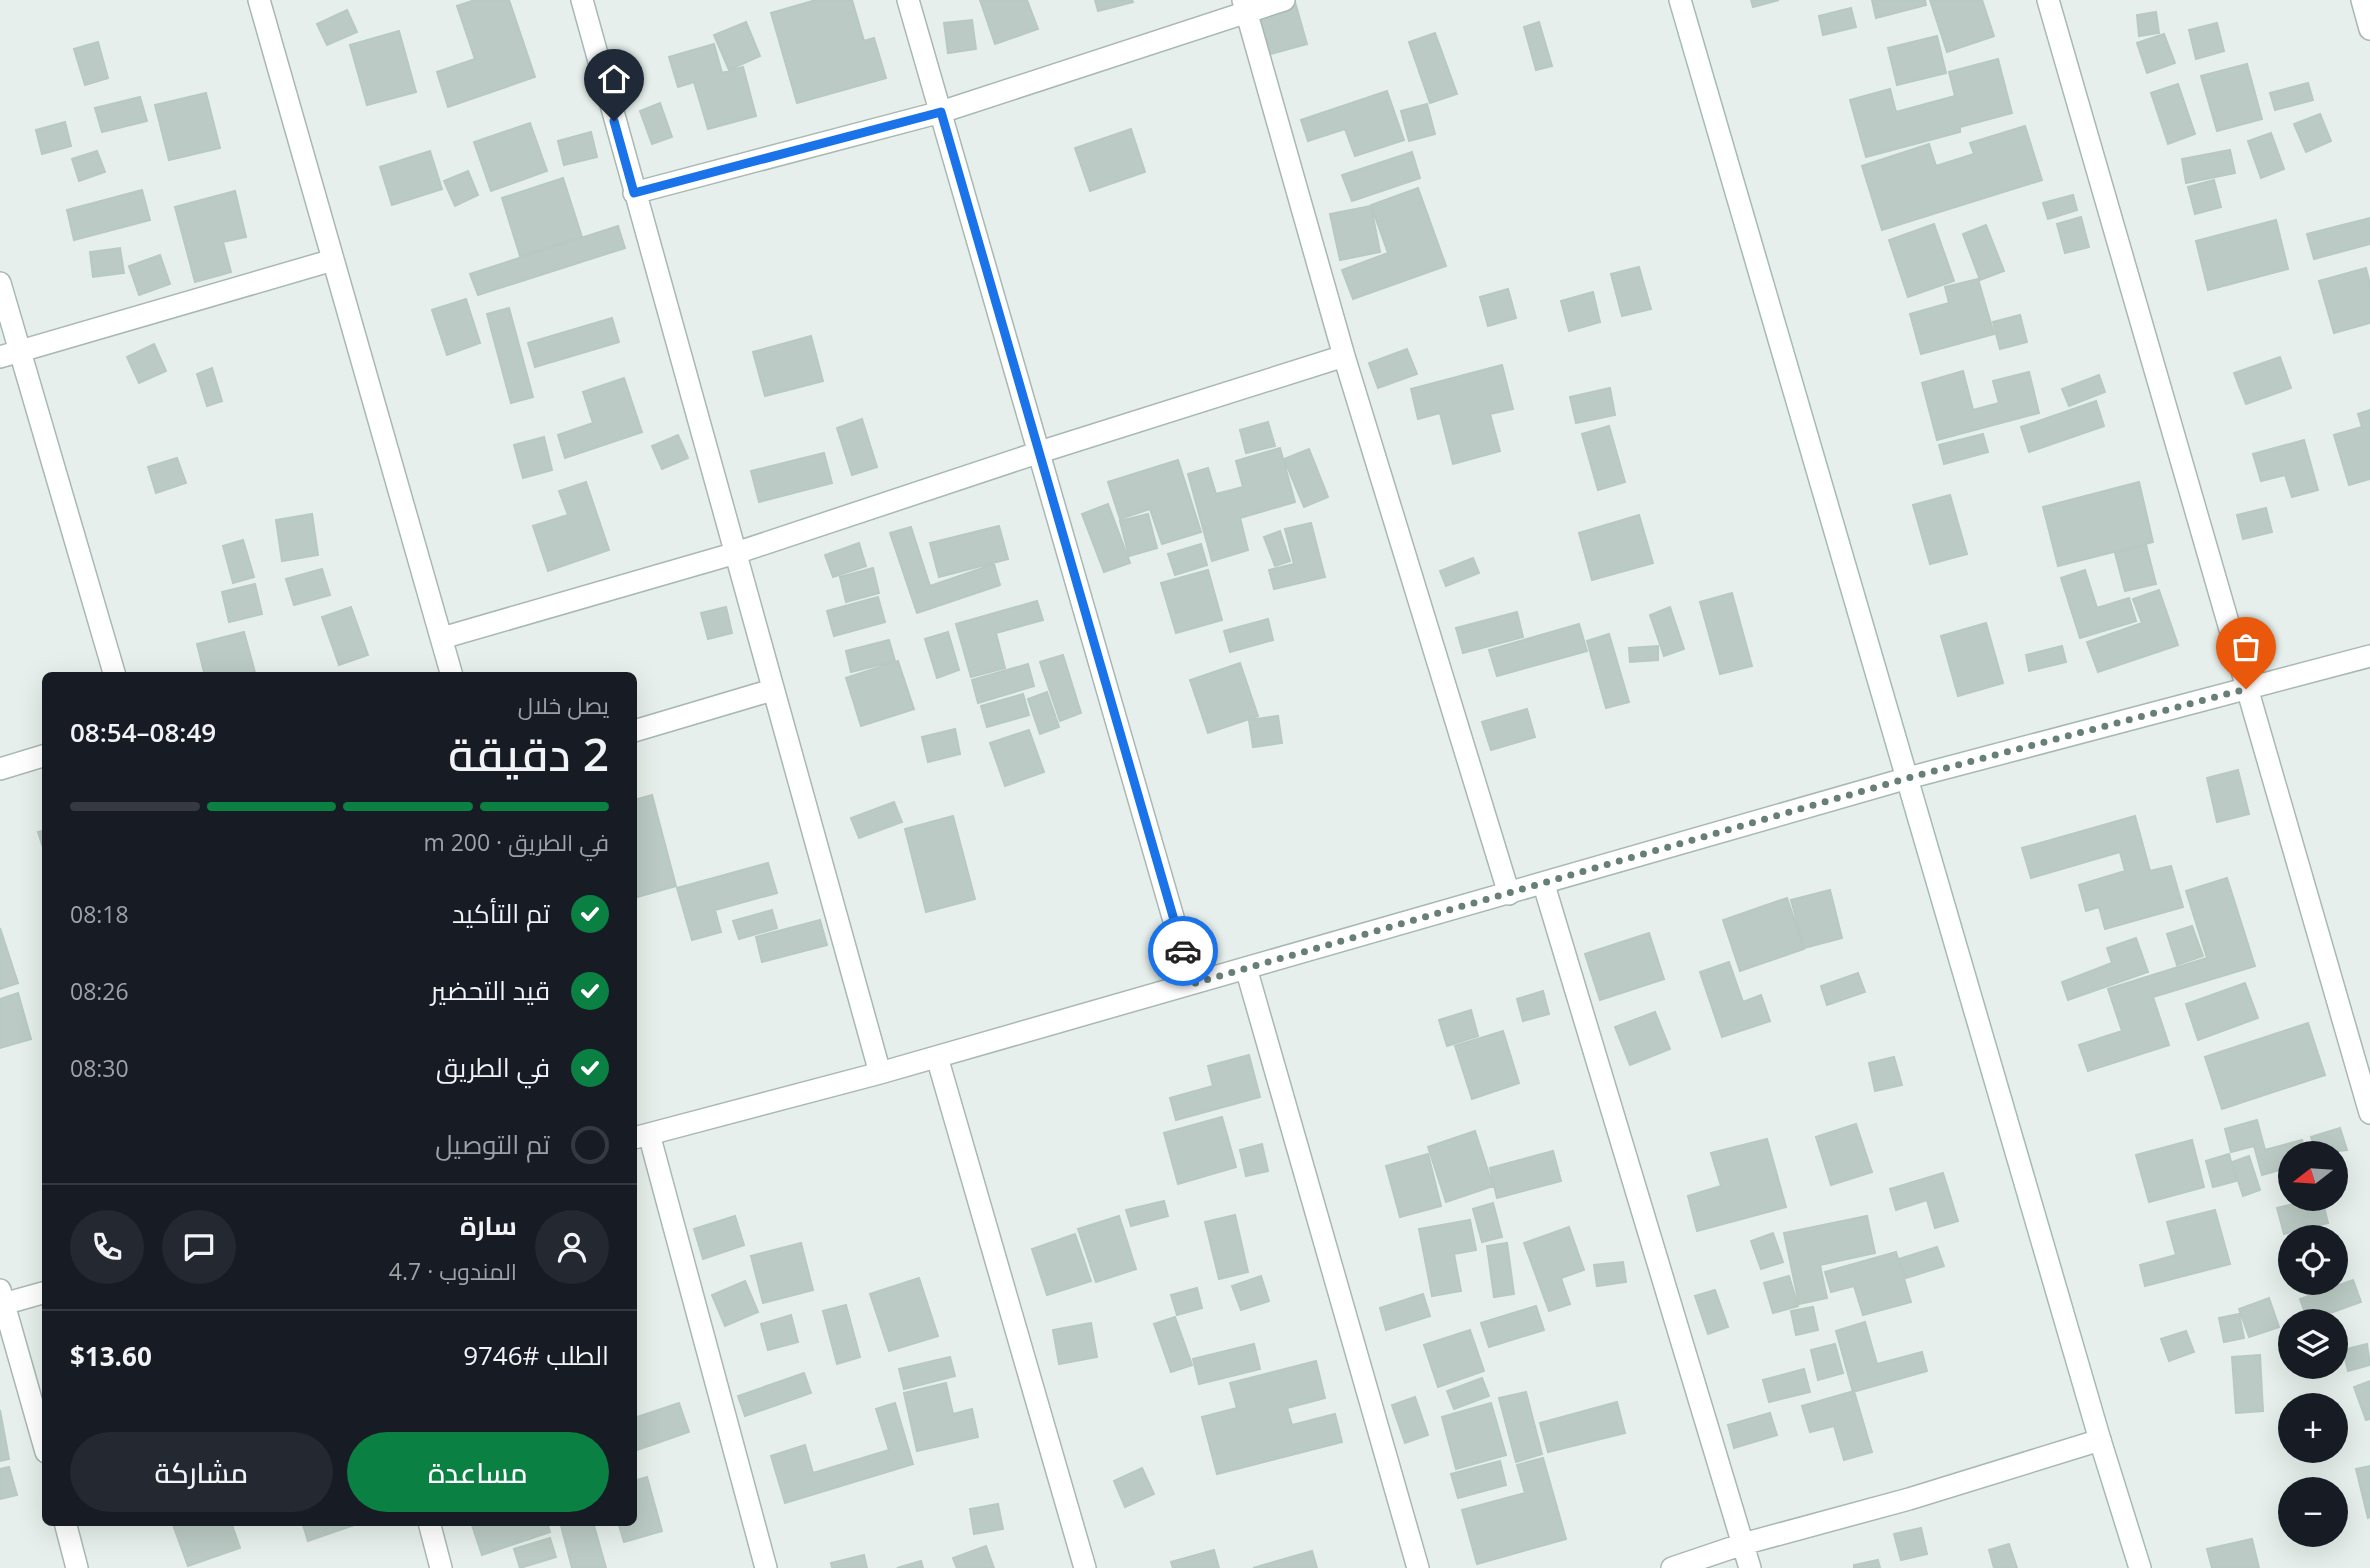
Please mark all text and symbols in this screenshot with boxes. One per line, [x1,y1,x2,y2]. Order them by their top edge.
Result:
pin [584,49,644,121]
icon: home [595,60,633,98]
pin [2216,617,2276,689]
icon: bag [2227,628,2265,666]
text: يصل خلال [518,689,609,721]
text: 08:49–08:54 [70,714,216,750]
text: 2 دقيقة [448,722,609,784]
text: في الطريق · 200 m [423,826,609,858]
text: تم التأكيد [452,895,550,931]
icon: check [571,895,609,933]
text: 08:18 [70,898,129,930]
courier [1148,916,1218,986]
icon: car [1164,932,1202,970]
text: قيد التحضير [431,972,550,1008]
icon: check [571,972,609,1010]
text: 08:26 [70,975,129,1007]
text: في الطريق [436,1049,550,1085]
icon: check [571,1049,609,1087]
text: 08:30 [70,1052,129,1084]
text: تم التوصيل [435,1126,550,1162]
north arrow [2278,1141,2348,1211]
map controls [2278,1141,2348,1547]
text: سارة [460,1207,517,1243]
button: phone [70,1210,144,1284]
button: chat [162,1210,236,1284]
button: person [535,1210,609,1284]
button: locate [2278,1225,2348,1295]
text: المندوب · 4.7 [389,1255,517,1287]
button: layers [2278,1309,2348,1379]
text: الطلب #9746 [463,1337,609,1373]
text: $13.60 [70,1338,152,1374]
button: + [2278,1393,2348,1463]
button: مشاركة [70,1432,333,1512]
button: مساعدة [347,1432,609,1512]
button: − [2278,1477,2348,1547]

